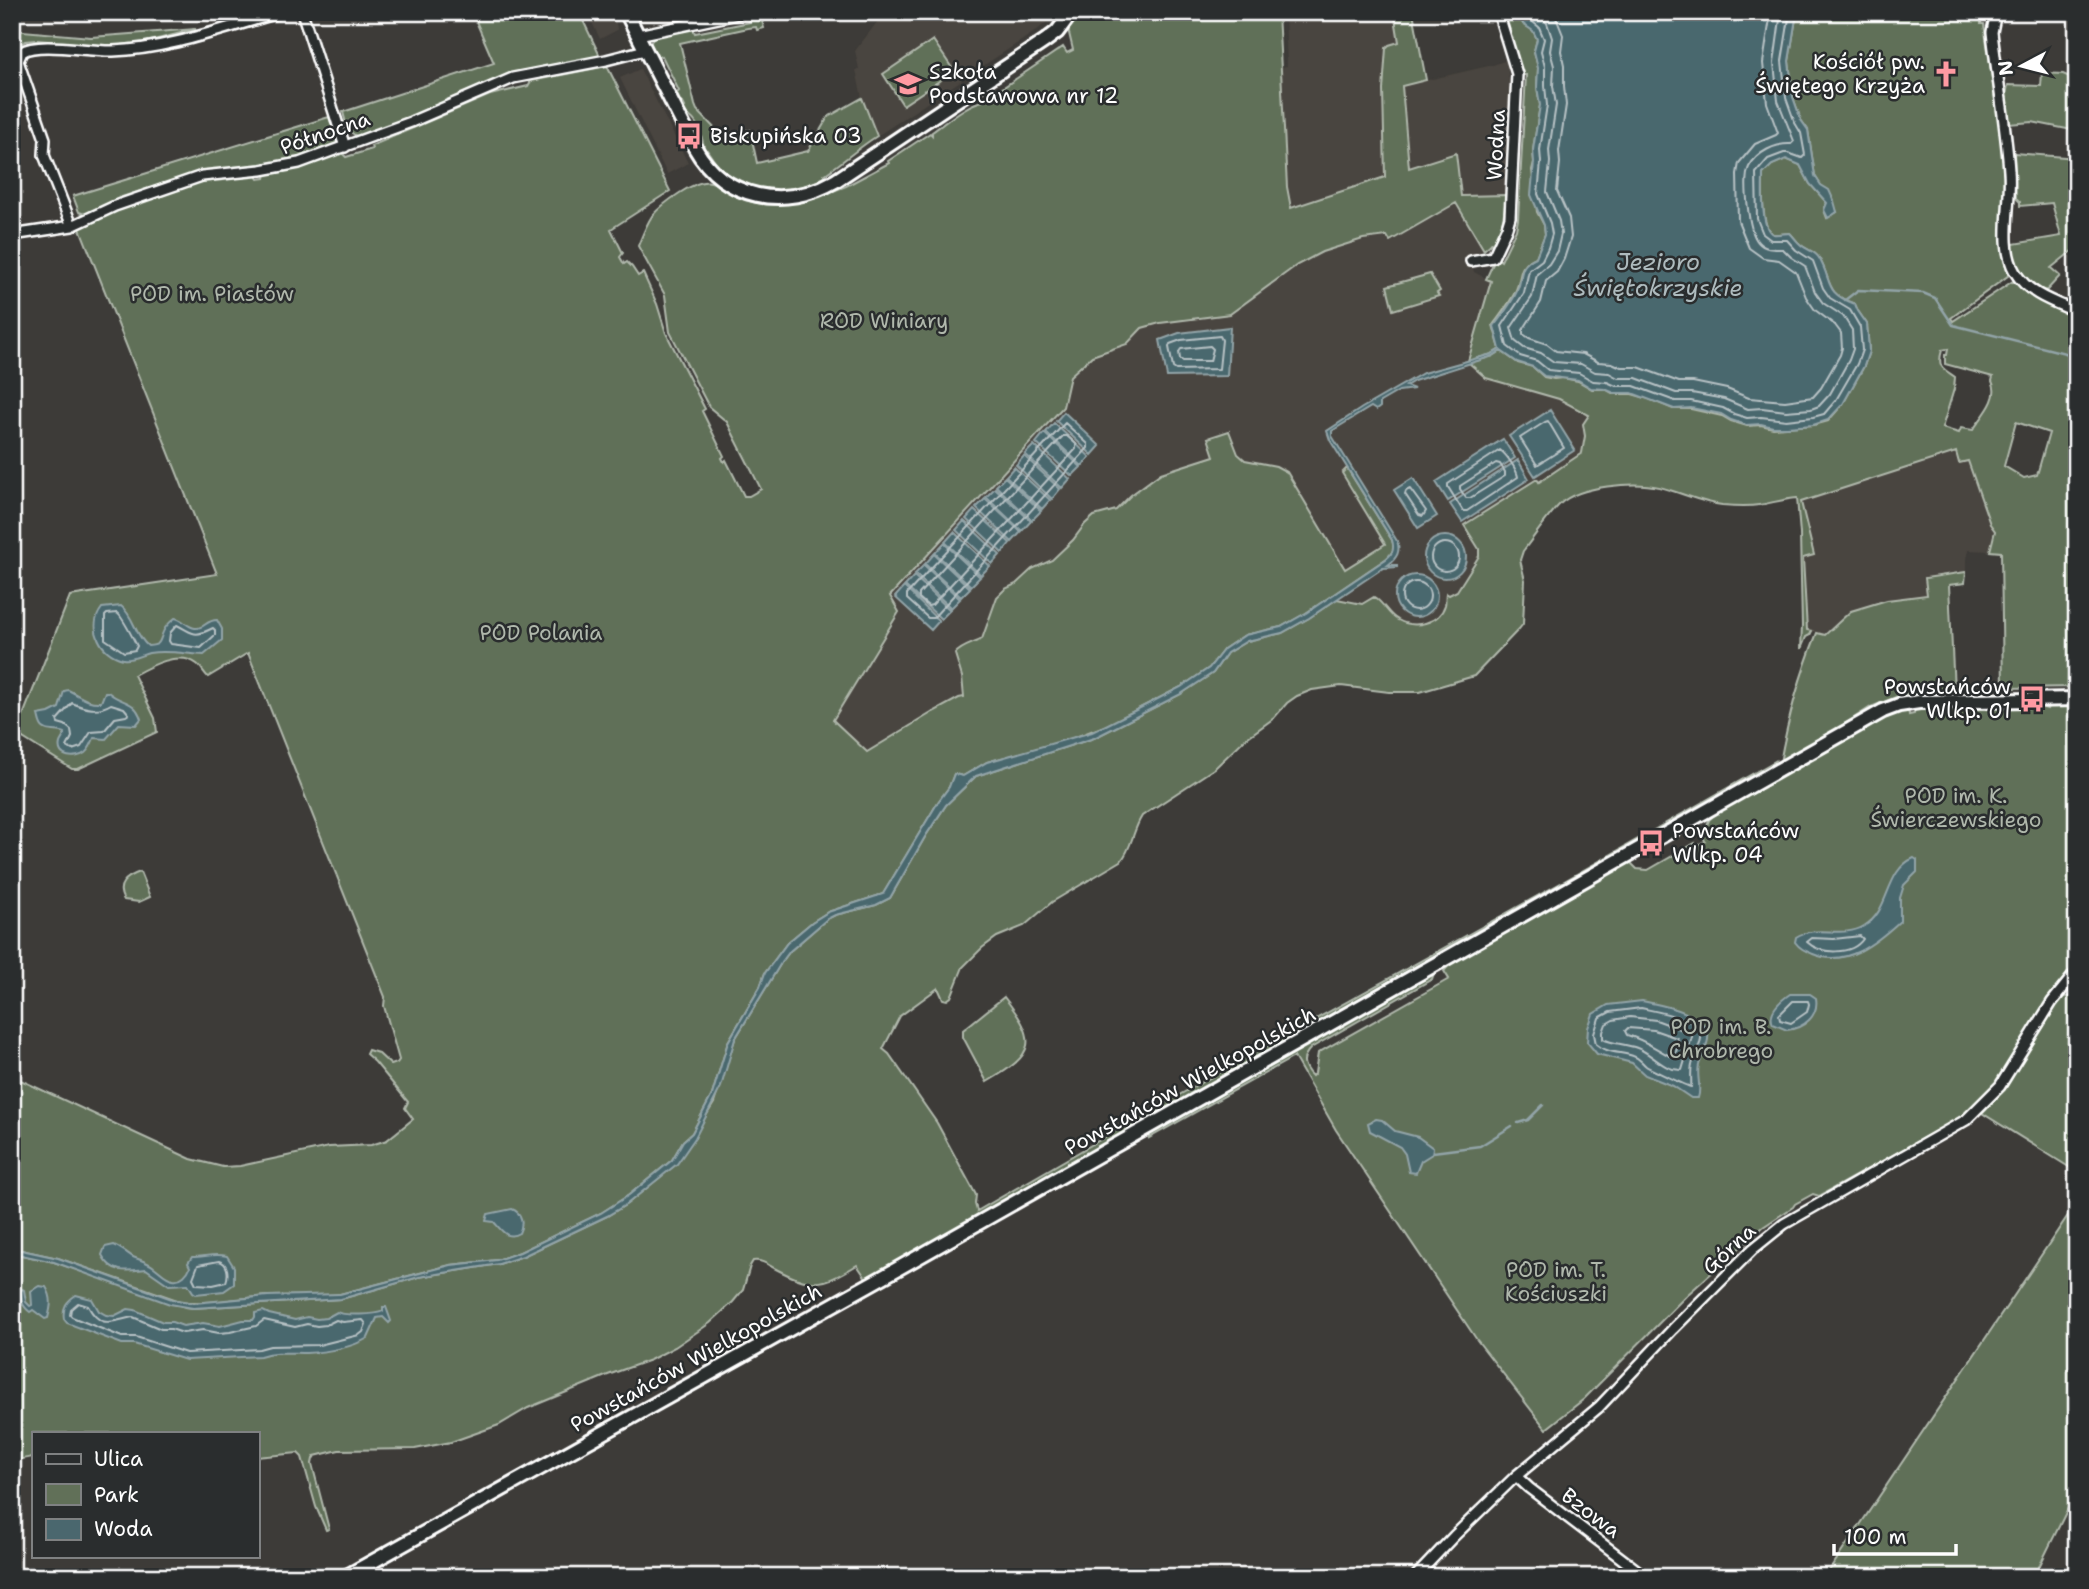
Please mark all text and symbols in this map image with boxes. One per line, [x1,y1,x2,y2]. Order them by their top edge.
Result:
north arrow [1988,32,2058,102]
place label: Kościół pw. Świętego Krzyża [1755,48,1925,100]
place label: Szkoła Podstawowa nr 12 [929,58,1118,110]
church icon: Kościół pw. Świętego Krzyża [1931,59,1961,89]
text: N [1992,59,2019,77]
school or university icon: Szkoła Podstawowa nr 12 [893,69,923,99]
street label: Północna [276,105,374,161]
street label: Wodna [1480,109,1512,181]
bus stop icon: Biskupińska 03 [674,121,704,151]
place label: Biskupińska 03 [710,122,862,150]
water label: Jezioro Świętokrzyskie [1574,247,1742,303]
park label: POD im. Piastów [130,280,294,308]
park label: ROD Winiary [820,307,948,335]
park label: POD Polania [480,619,602,647]
place label: Powstańców Wlkp. 01 [1884,673,2011,725]
bus stop icon: Powstańców Wlkp. 01 [2017,684,2047,714]
park label: POD im. K. Świerczewskiego [1871,782,2041,834]
place label: Powstańców Wlkp. 04 [1672,817,1799,869]
bus stop icon: Powstańców Wlkp. 04 [1636,828,1666,858]
street label: Powstańców Wielkopolskich [1059,1000,1321,1162]
park label: POD im. B. Chrobrego [1669,1013,1773,1065]
street label: Górna [1696,1217,1762,1281]
park label: POD im. T. Kościuszki [1505,1256,1607,1308]
street label: Powstańców Wielkopolskich [565,1277,827,1439]
legend [32,1432,259,1558]
text: Ulica [94,1445,143,1473]
text: Park [94,1481,139,1509]
street label: Bzowa [1556,1481,1626,1545]
scale bar [1834,1512,1956,1556]
text: Woda [94,1515,152,1543]
text: 100 m [1844,1523,1907,1551]

